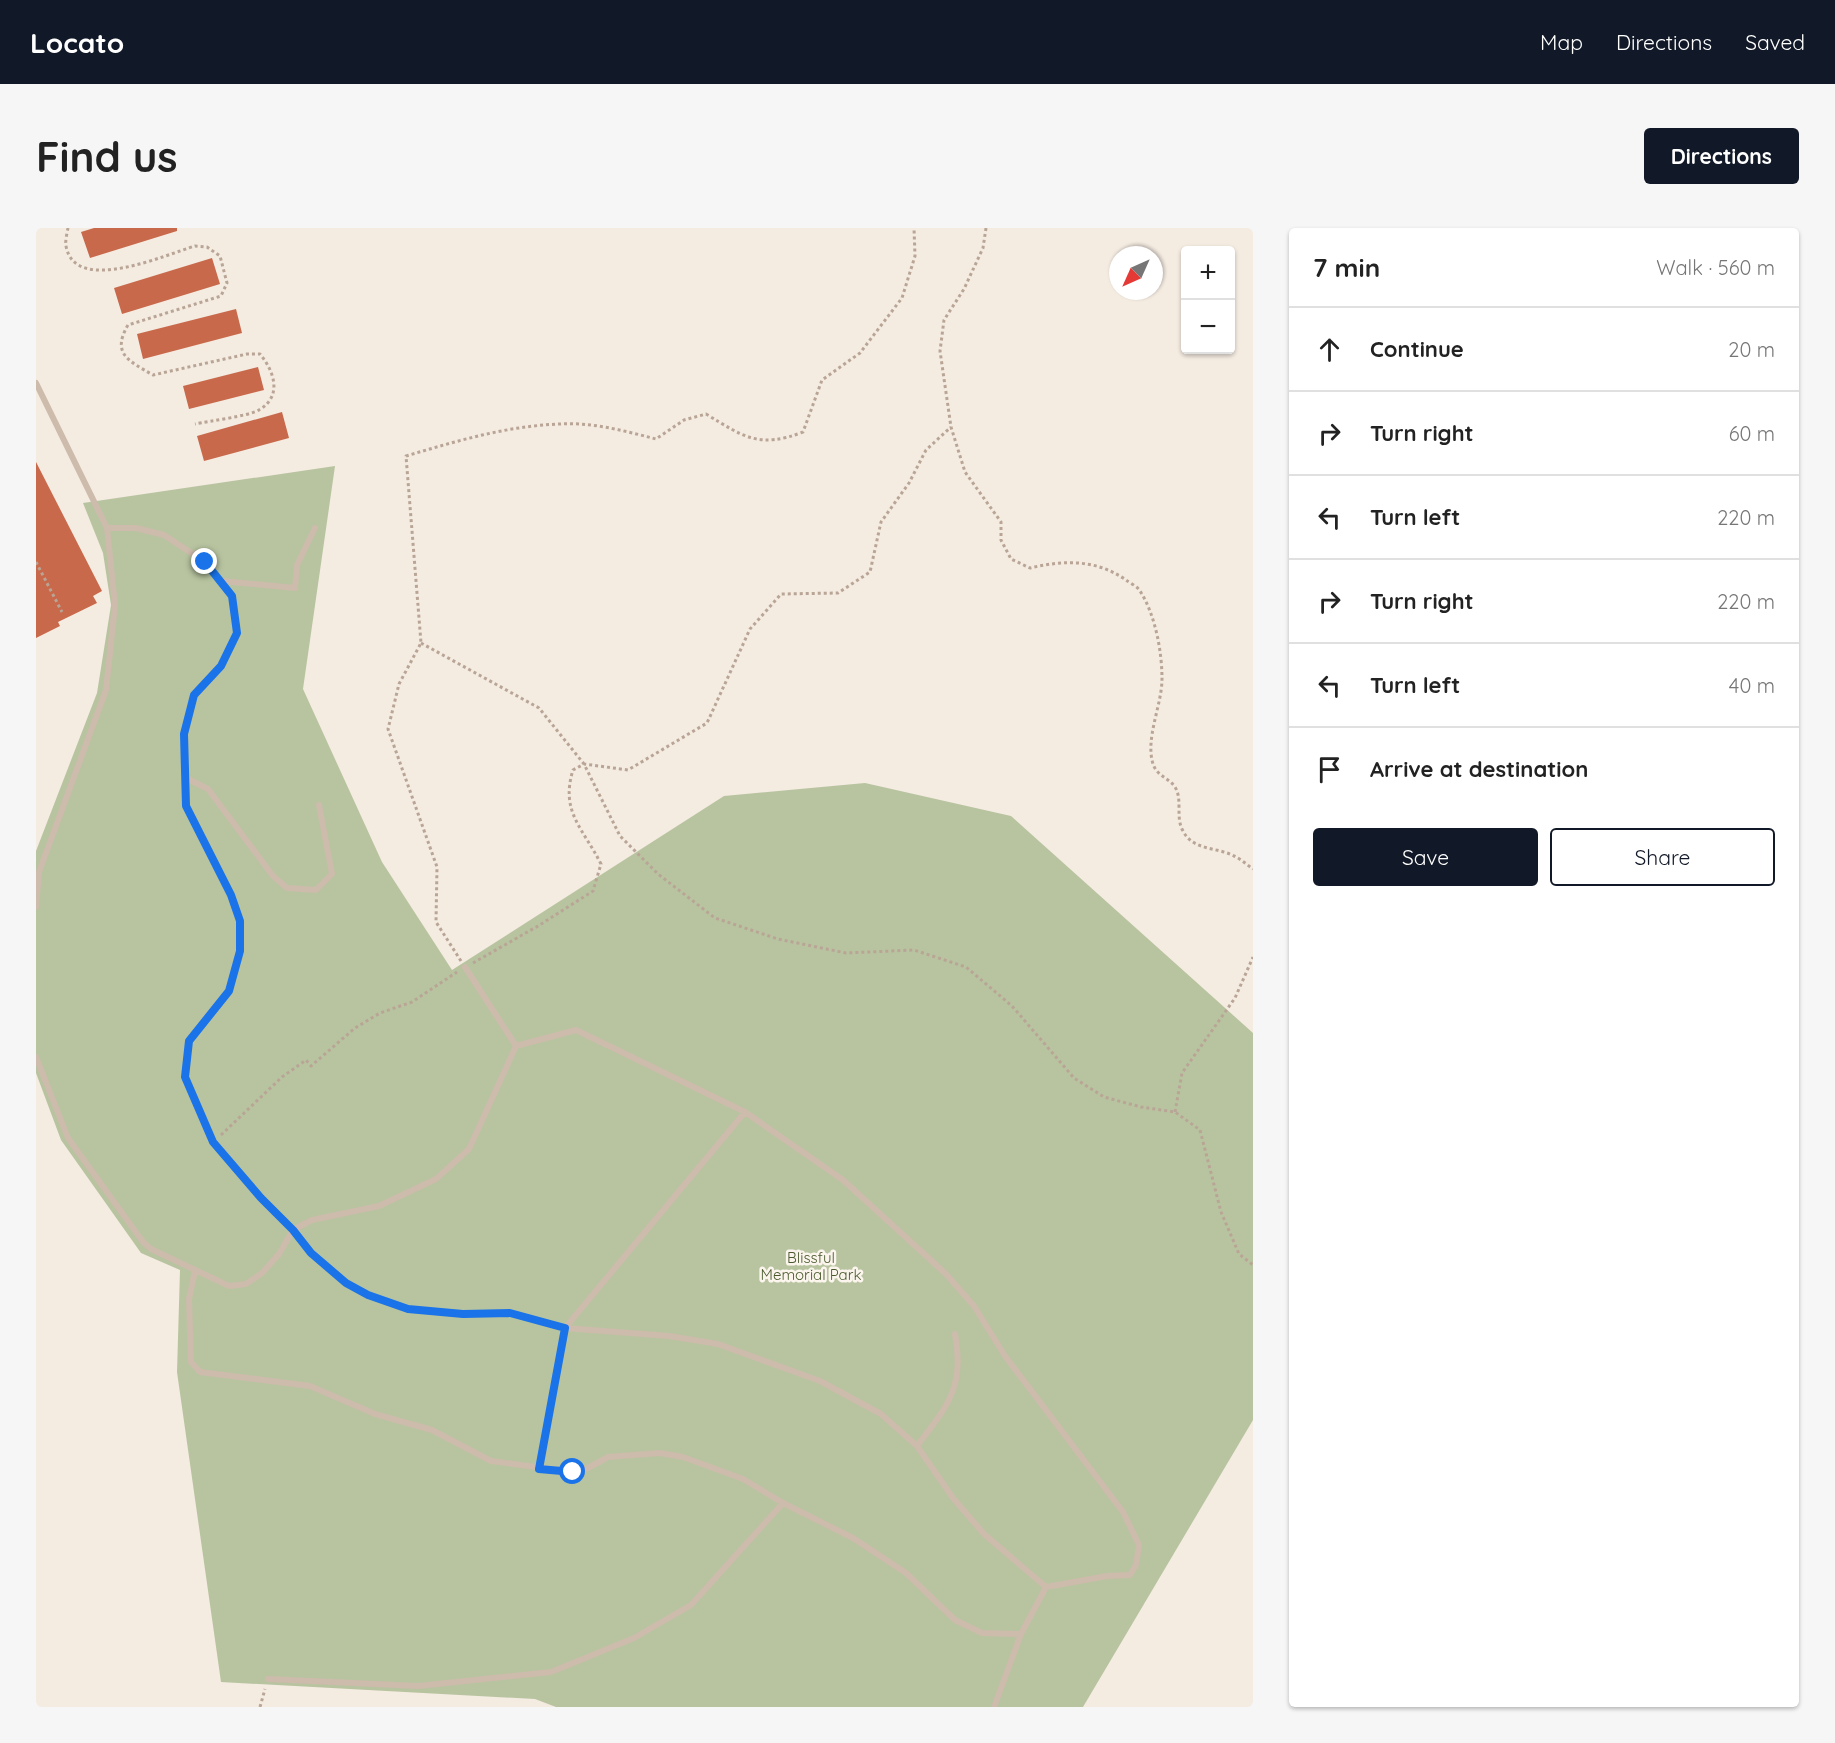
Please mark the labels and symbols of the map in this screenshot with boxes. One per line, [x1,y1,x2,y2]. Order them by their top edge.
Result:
north arrow [1109,246,1163,300]
route end [191,548,217,574]
park label: Blissful Memorial Park [761,1248,862,1284]
route start [559,1458,585,1484]

